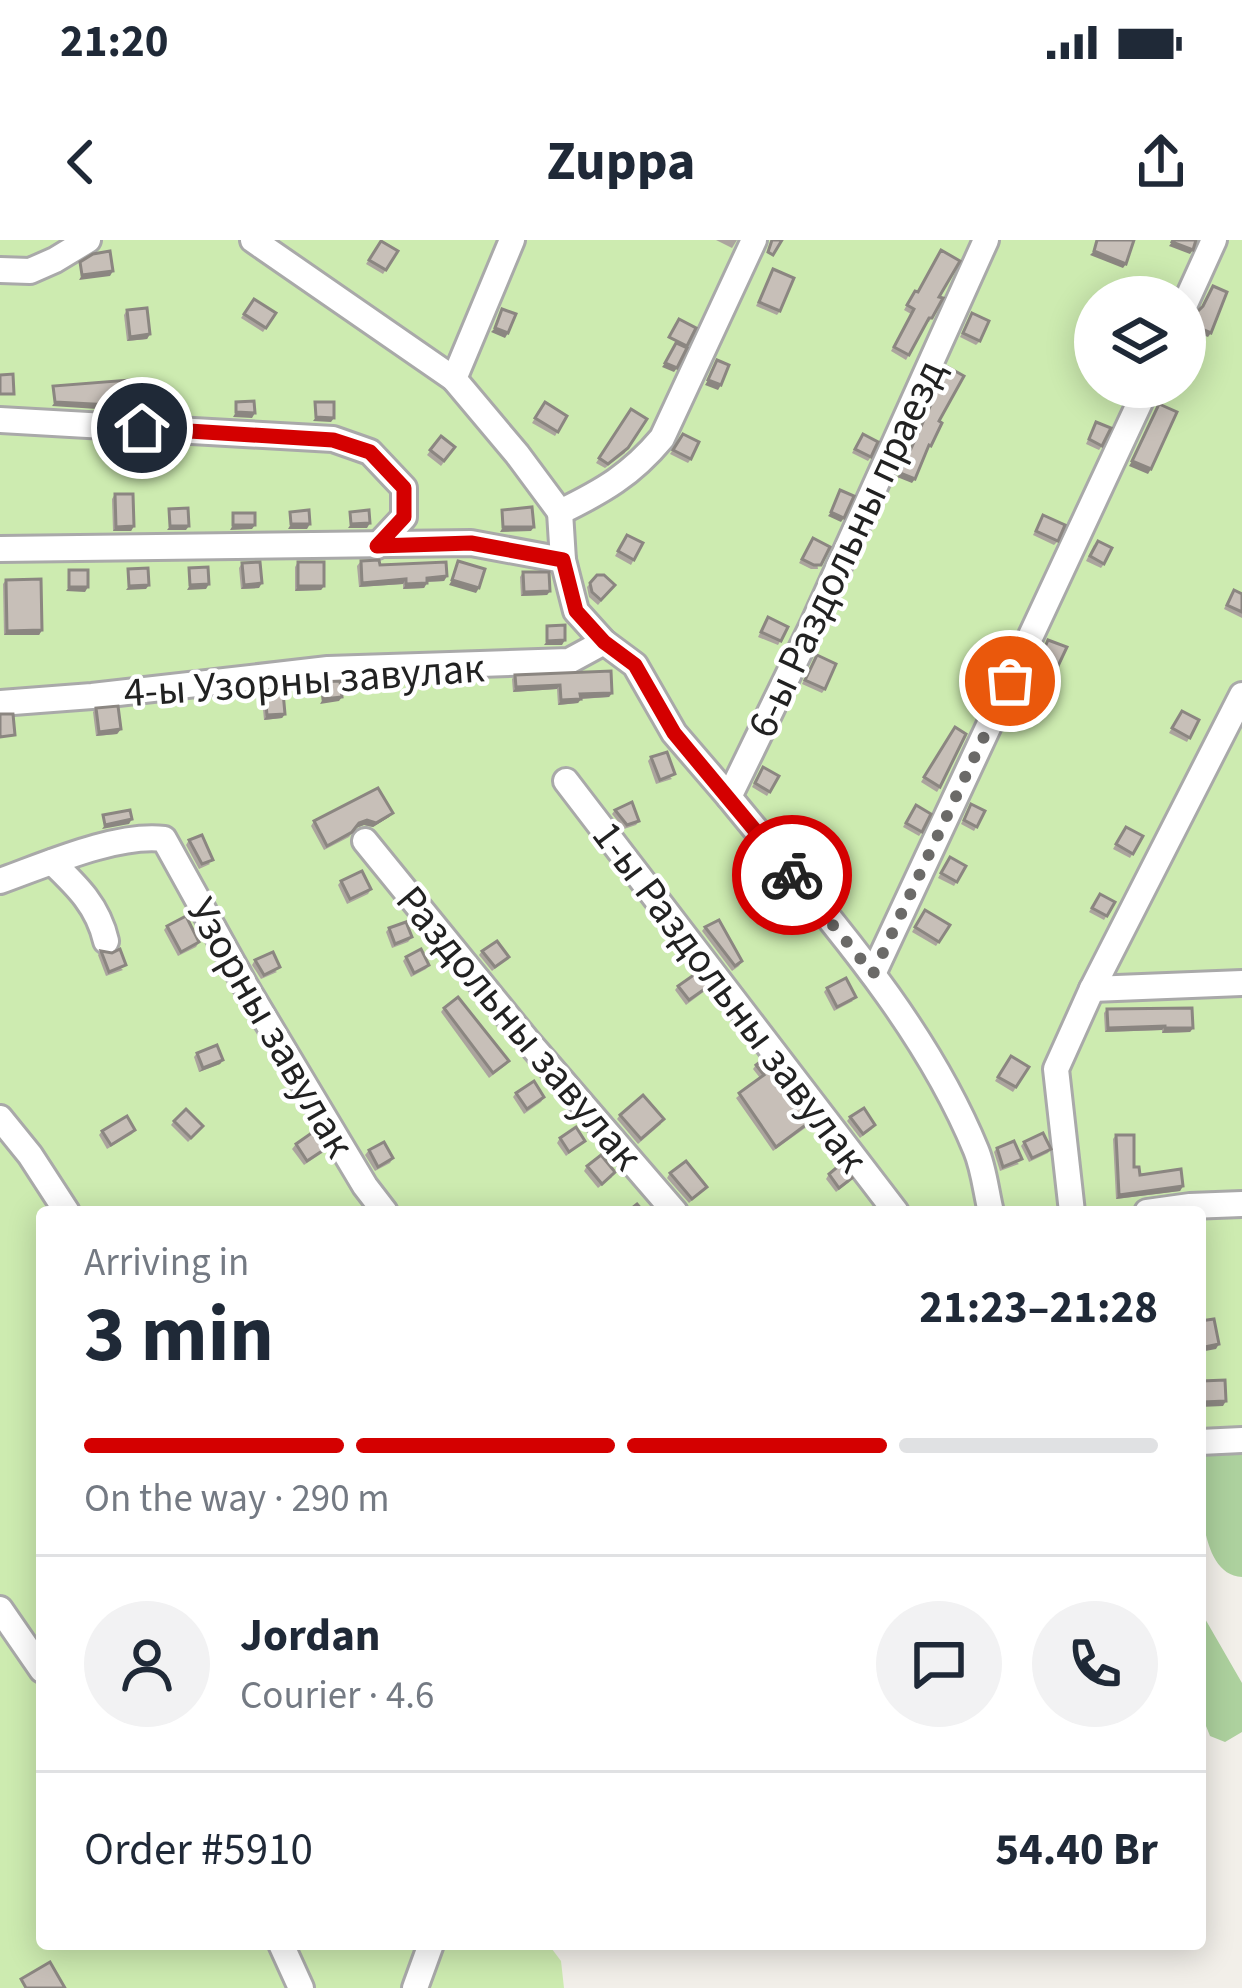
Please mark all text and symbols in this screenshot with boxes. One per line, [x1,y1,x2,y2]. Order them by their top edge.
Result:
text: 21:20 [60,10,169,74]
text: Zuppa [547,124,695,201]
icon: back [48,129,114,195]
icon: share [1128,129,1194,195]
map controls [1074,276,1206,408]
button: layers [1074,276,1206,408]
street label: 6-ы Раздольны праезд [733,350,961,748]
pin [91,377,193,479]
icon: home [109,395,175,461]
pin [959,630,1061,732]
street label: 4-ы Узорны завулак [122,638,487,724]
icon: bag [977,648,1043,714]
street label: 1-ы Раздольны завулак [577,809,882,1186]
courier [732,815,852,935]
icon: bike [759,842,825,908]
street label: Раздольны завулак [381,873,656,1184]
street label: Узорны завулак [172,887,369,1169]
text: Arriving in [84,1235,249,1291]
text: 21:23–21:28 [919,1276,1158,1340]
text: 3 min [84,1280,274,1391]
text: On the way · 290 m [84,1471,390,1527]
button: person [84,1601,210,1727]
button: chat [876,1601,1002,1727]
button: phone [1032,1601,1158,1727]
text: Jordan [240,1604,381,1668]
text: Courier · 4.6 [240,1668,434,1724]
text: Order #5910 [84,1818,313,1882]
text: 54.40 Br [995,1818,1158,1882]

